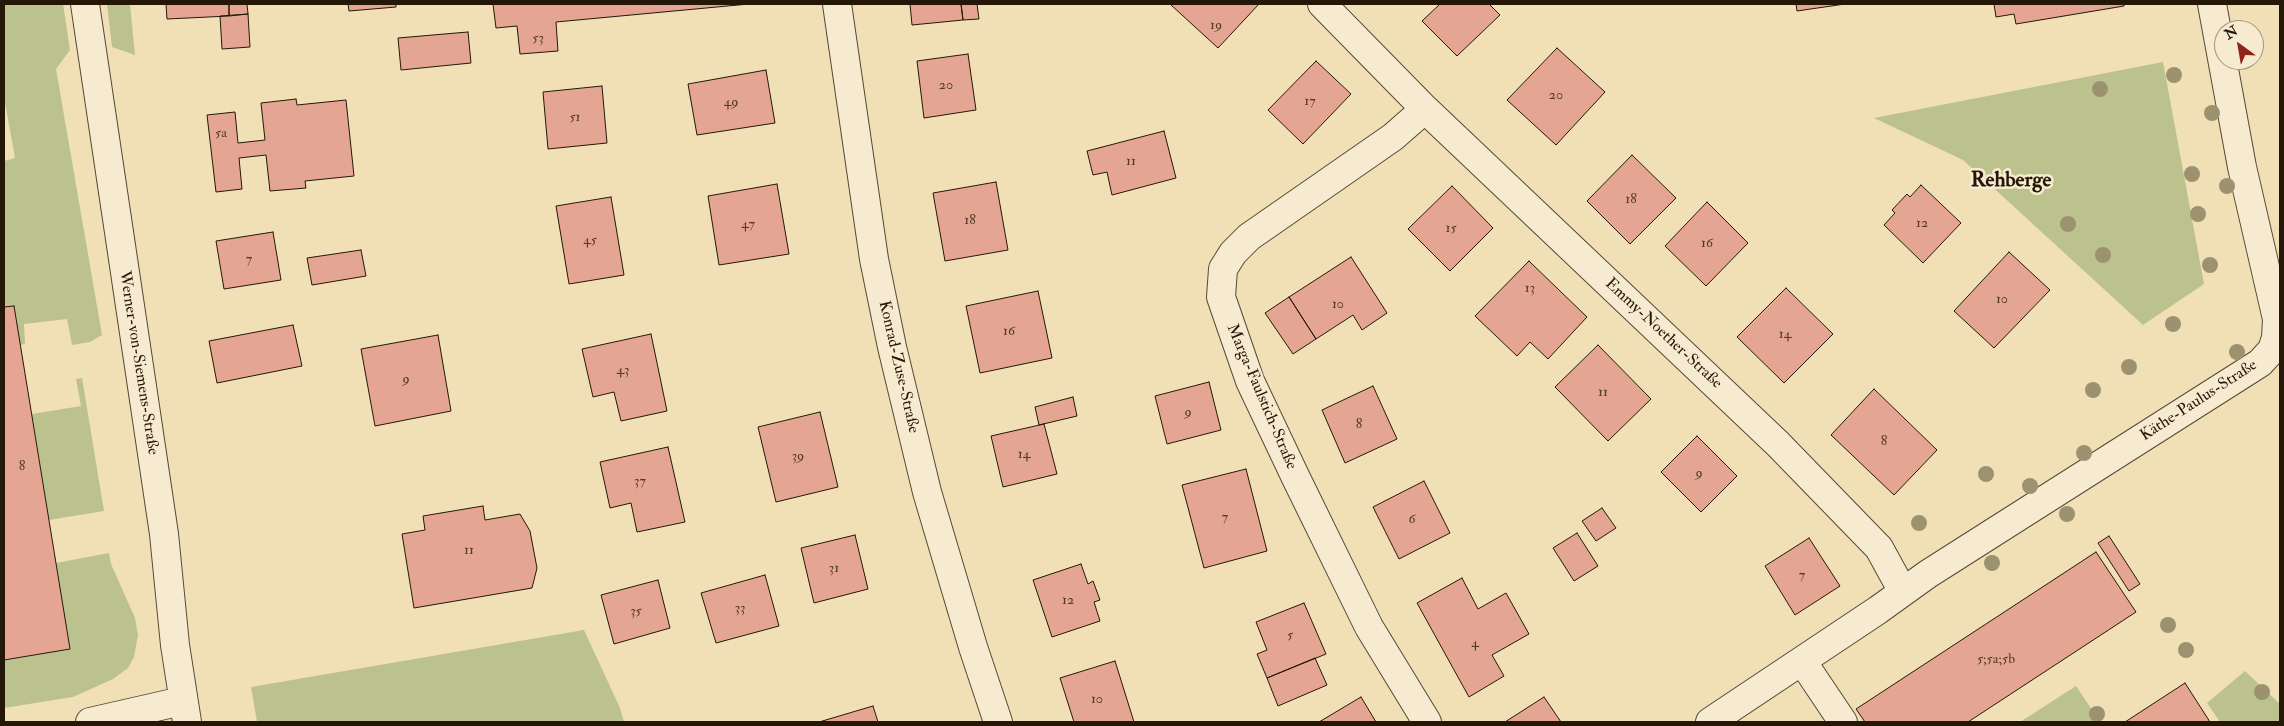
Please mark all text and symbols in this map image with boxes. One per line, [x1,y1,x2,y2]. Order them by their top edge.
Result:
house number: 19 [1210,18,1222,34]
north arrow [2214,20,2264,70]
text: N [2221,22,2241,43]
house number: 53 [532,31,544,47]
house number: 20 [939,78,953,94]
house number: 20 [1549,88,1563,104]
house number: 17 [1304,94,1316,110]
house number: 49 [724,95,738,111]
house number: 51 [569,110,581,126]
house number: 5a [215,126,227,142]
house number: 11 [1126,154,1136,170]
district label: Rehberge [1971,168,2051,194]
house number: 18 [1625,192,1637,208]
house number: 18 [964,213,976,229]
house number: 12 [1916,216,1928,232]
house number: 47 [741,217,755,233]
house number: 15 [1445,221,1457,237]
house number: 45 [583,233,597,249]
house number: 16 [1701,236,1713,252]
house number: 7 [246,252,252,268]
street label: Werner-von-Siemens-Straße [114,270,162,456]
street label: Emmy-Noether-Straße [1600,275,1726,393]
house number: 13 [1525,281,1535,297]
house number: 10 [1996,292,2008,308]
house number: 10 [1332,297,1344,313]
street label: Konrad-Zuse-Straße [873,299,923,435]
street label: Marga-Faulstich-Straße [1222,321,1300,473]
house number: 16 [1003,324,1015,340]
house number: 14 [1779,327,1791,343]
street label: Käthe-Paulus-Straße [2137,356,2261,446]
house number: 43 [617,363,629,379]
house number: 9 [402,372,410,388]
house number: 11 [1598,385,1608,401]
house number: 9 [1184,405,1192,421]
house number: 8 [1356,417,1362,433]
house number: 8 [1881,434,1887,450]
house number: 14 [1018,447,1030,463]
house number: 39 [792,449,804,465]
house number: 8 [19,459,25,475]
house number: 9 [1695,466,1703,482]
house number: 37 [634,474,646,490]
house number: 7 [1222,510,1228,526]
house number: 6 [1408,512,1416,528]
house number: 11 [464,543,474,559]
house number: 31 [829,561,839,577]
house number: 7 [1799,568,1805,584]
house number: 12 [1062,593,1074,609]
house number: 33 [735,601,745,617]
house number: 35 [630,604,642,620]
house number: 5 [1287,628,1293,644]
house number: 4 [1471,636,1479,652]
house number: 5;5a;5b [1977,652,2015,668]
house number: 10 [1091,692,1103,708]

